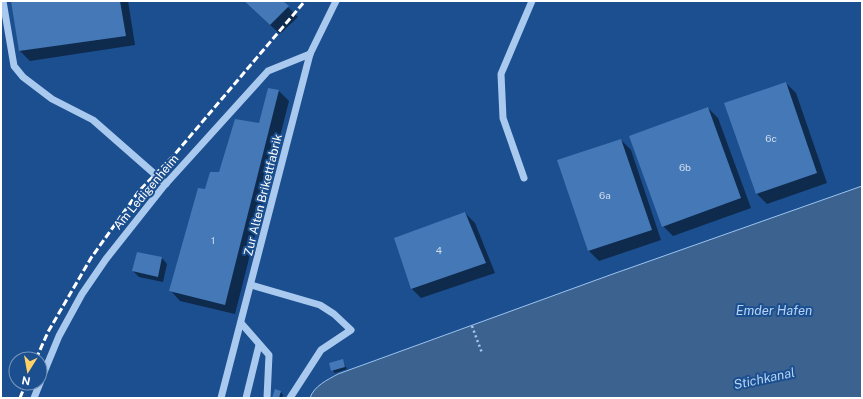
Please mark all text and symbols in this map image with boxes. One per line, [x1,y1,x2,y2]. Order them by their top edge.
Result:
street label: Zur Alten Brikettfabrik [241,132,285,257]
house number: 6c [765,132,777,144]
street label: Am Ledigenheim [111,152,181,232]
house number: 6b [679,161,691,173]
house number: 6a [599,189,611,201]
house number: 1 [211,234,215,246]
house number: 4 [436,244,442,256]
water label: Emder Hafen [736,303,812,318]
north arrow [8,351,48,391]
water label: Stichkanal [732,365,796,392]
text: N [21,374,31,388]

